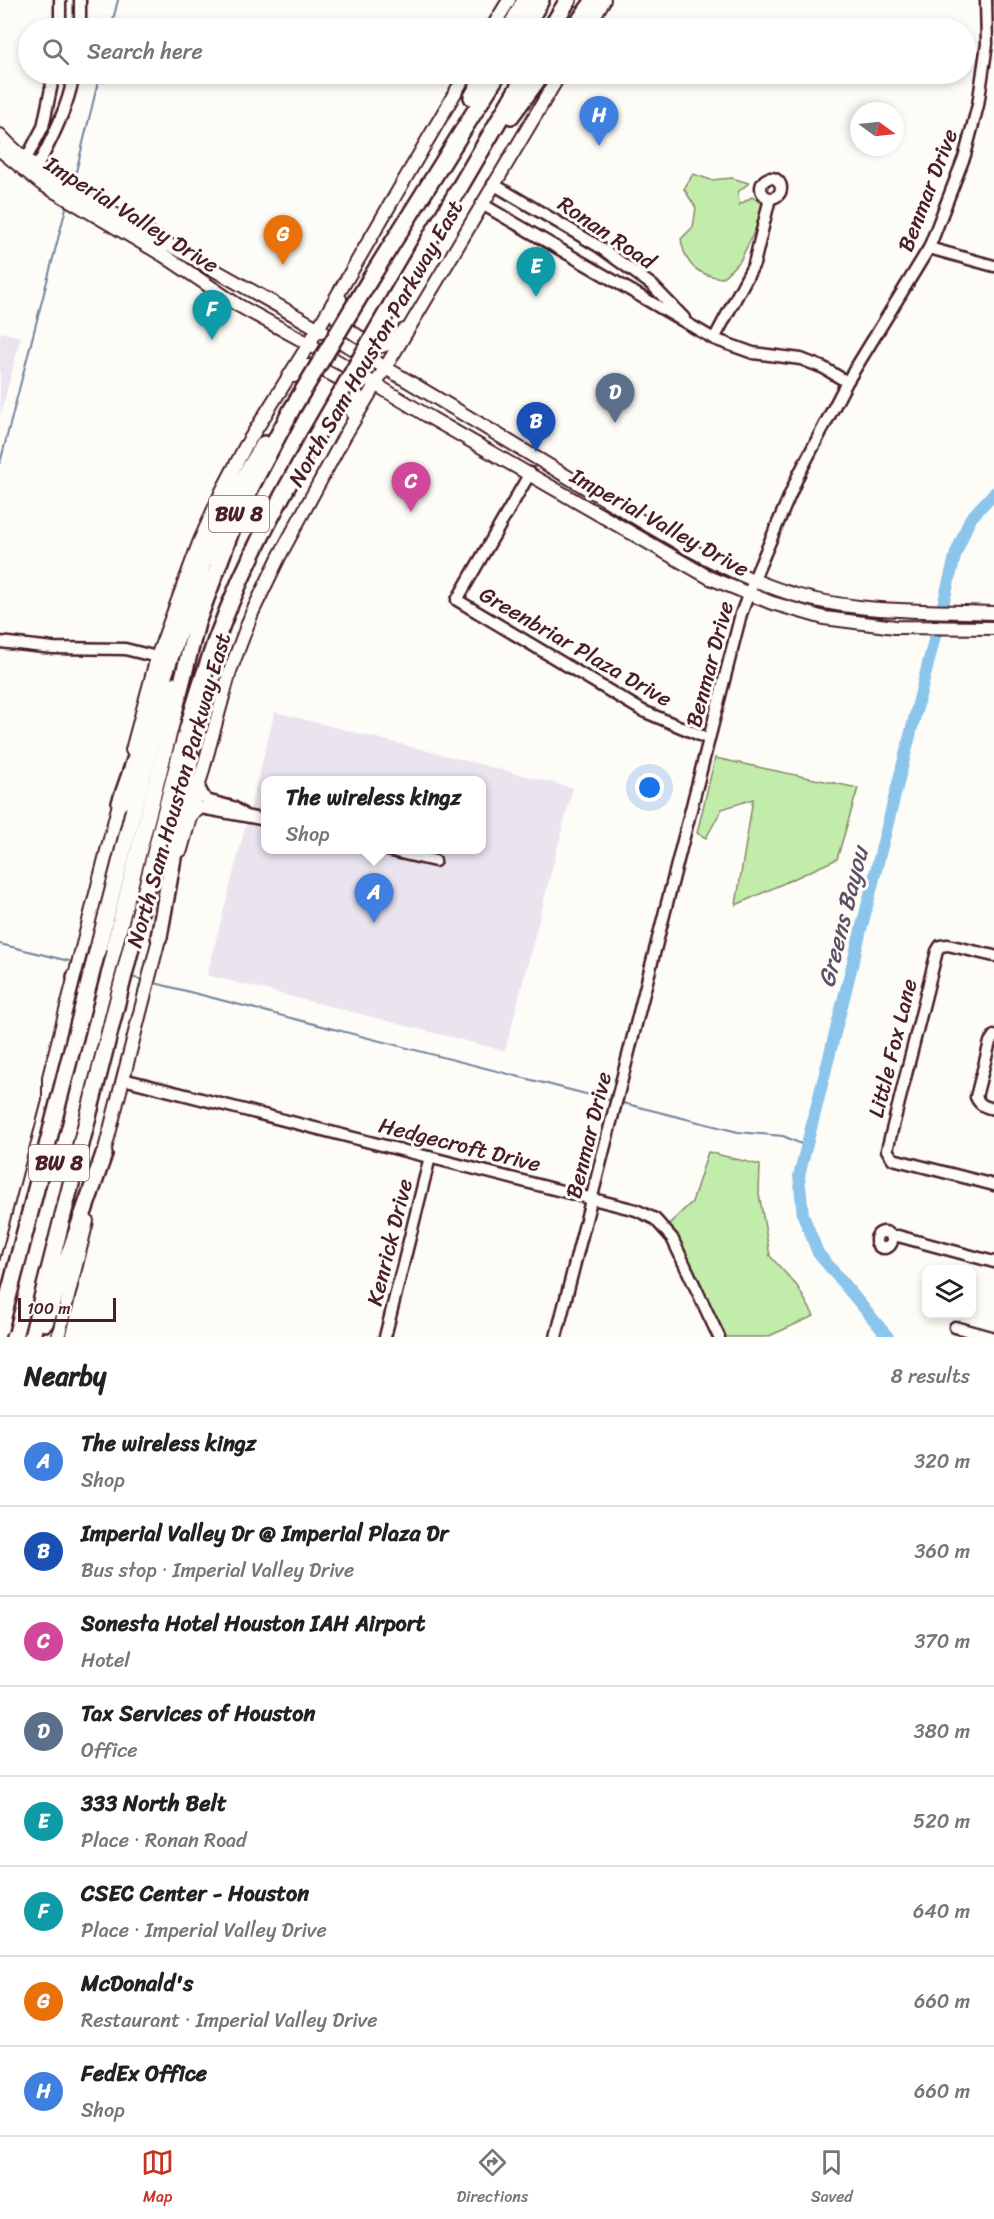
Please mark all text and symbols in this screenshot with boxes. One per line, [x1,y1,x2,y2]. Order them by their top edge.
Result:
search box [18,18,976,84]
text: Search here [87,32,203,71]
icon: search [39,35,72,68]
pin: H [580,96,618,146]
north arrow [850,102,904,156]
street label: Benmar Drive [886,123,969,258]
street label: Imperial Valley Drive [36,144,227,284]
street label: Ronan Road [549,185,665,281]
street label: North Sam Houston Parkway East [277,192,474,494]
pin: G [264,216,302,265]
pin: E [516,248,556,297]
pin: F [192,290,232,340]
pin: D [596,374,634,423]
pin: B [516,402,556,452]
street label: Imperial Valley Drive [562,456,757,588]
pin: C [392,462,430,512]
road number: BW 8 [209,496,269,532]
street label: Greenbriar Plaza Drive [472,575,680,718]
street label: Benmar Drive [674,597,745,732]
street label: North Sam Houston Parkway East [115,628,242,952]
your location [635,773,664,802]
popup [261,776,486,854]
text: The wireless kingz [286,778,461,817]
text: Shop [286,817,330,852]
water label: Greens Bayou [805,839,881,992]
pin: A [354,874,394,923]
street label: Little Fox Lane [856,975,929,1122]
street label: Benmar Drive [554,1068,623,1203]
street label: Hedgecroft Drive [375,1106,545,1183]
road number: BW 8 [29,1145,89,1181]
street label: Kenrick Drive [355,1174,424,1310]
map controls [922,1265,976,1319]
button: layers [922,1265,976,1319]
text: 100 m [27,1294,71,1323]
scale bar [18,1295,116,1322]
text: Nearby [24,1353,106,1399]
text: 8 results [891,1359,970,1394]
text: The wireless kingz [81,1424,256,1463]
text: A [37,1444,50,1479]
text: 320 m [914,1444,970,1479]
text: Shop [81,1463,125,1498]
text: Imperial Valley Dr @ Imperial Plaza Dr [81,1514,448,1553]
text: B [37,1534,50,1569]
text: 360 m [914,1534,970,1569]
text: Bus stop · Imperial Valley Drive [81,1553,354,1588]
text: Sonesta Hotel Houston IAH Airport [81,1604,425,1643]
text: C [37,1624,50,1659]
text: 370 m [914,1624,970,1659]
text: Hotel [81,1643,130,1678]
text: Tax Services of Houston [81,1694,315,1733]
text: D [38,1714,49,1749]
text: 380 m [914,1714,970,1749]
text: Office [81,1733,137,1768]
text: 333 North Belt [81,1784,227,1823]
text: E [38,1804,49,1839]
text: 520 m [913,1804,970,1839]
text: Place · Ronan Road [81,1823,247,1858]
text: CSEC Center - Houston [81,1874,309,1913]
text: F [38,1894,49,1929]
text: 640 m [913,1894,970,1929]
text: Place · Imperial Valley Drive [81,1913,327,1948]
text: McDonald's [81,1964,193,2003]
text: G [37,1984,50,2019]
text: 660 m [914,1984,970,2019]
text: Restaurant · Imperial Valley Drive [81,2003,377,2038]
text: FedEx Office [81,2054,207,2093]
text: H [36,2074,51,2109]
text: 660 m [914,2074,970,2109]
text: Shop [81,2093,125,2128]
tab: Map [141,2146,174,2211]
tab: Directions [457,2146,528,2211]
tab: Saved [811,2146,853,2211]

